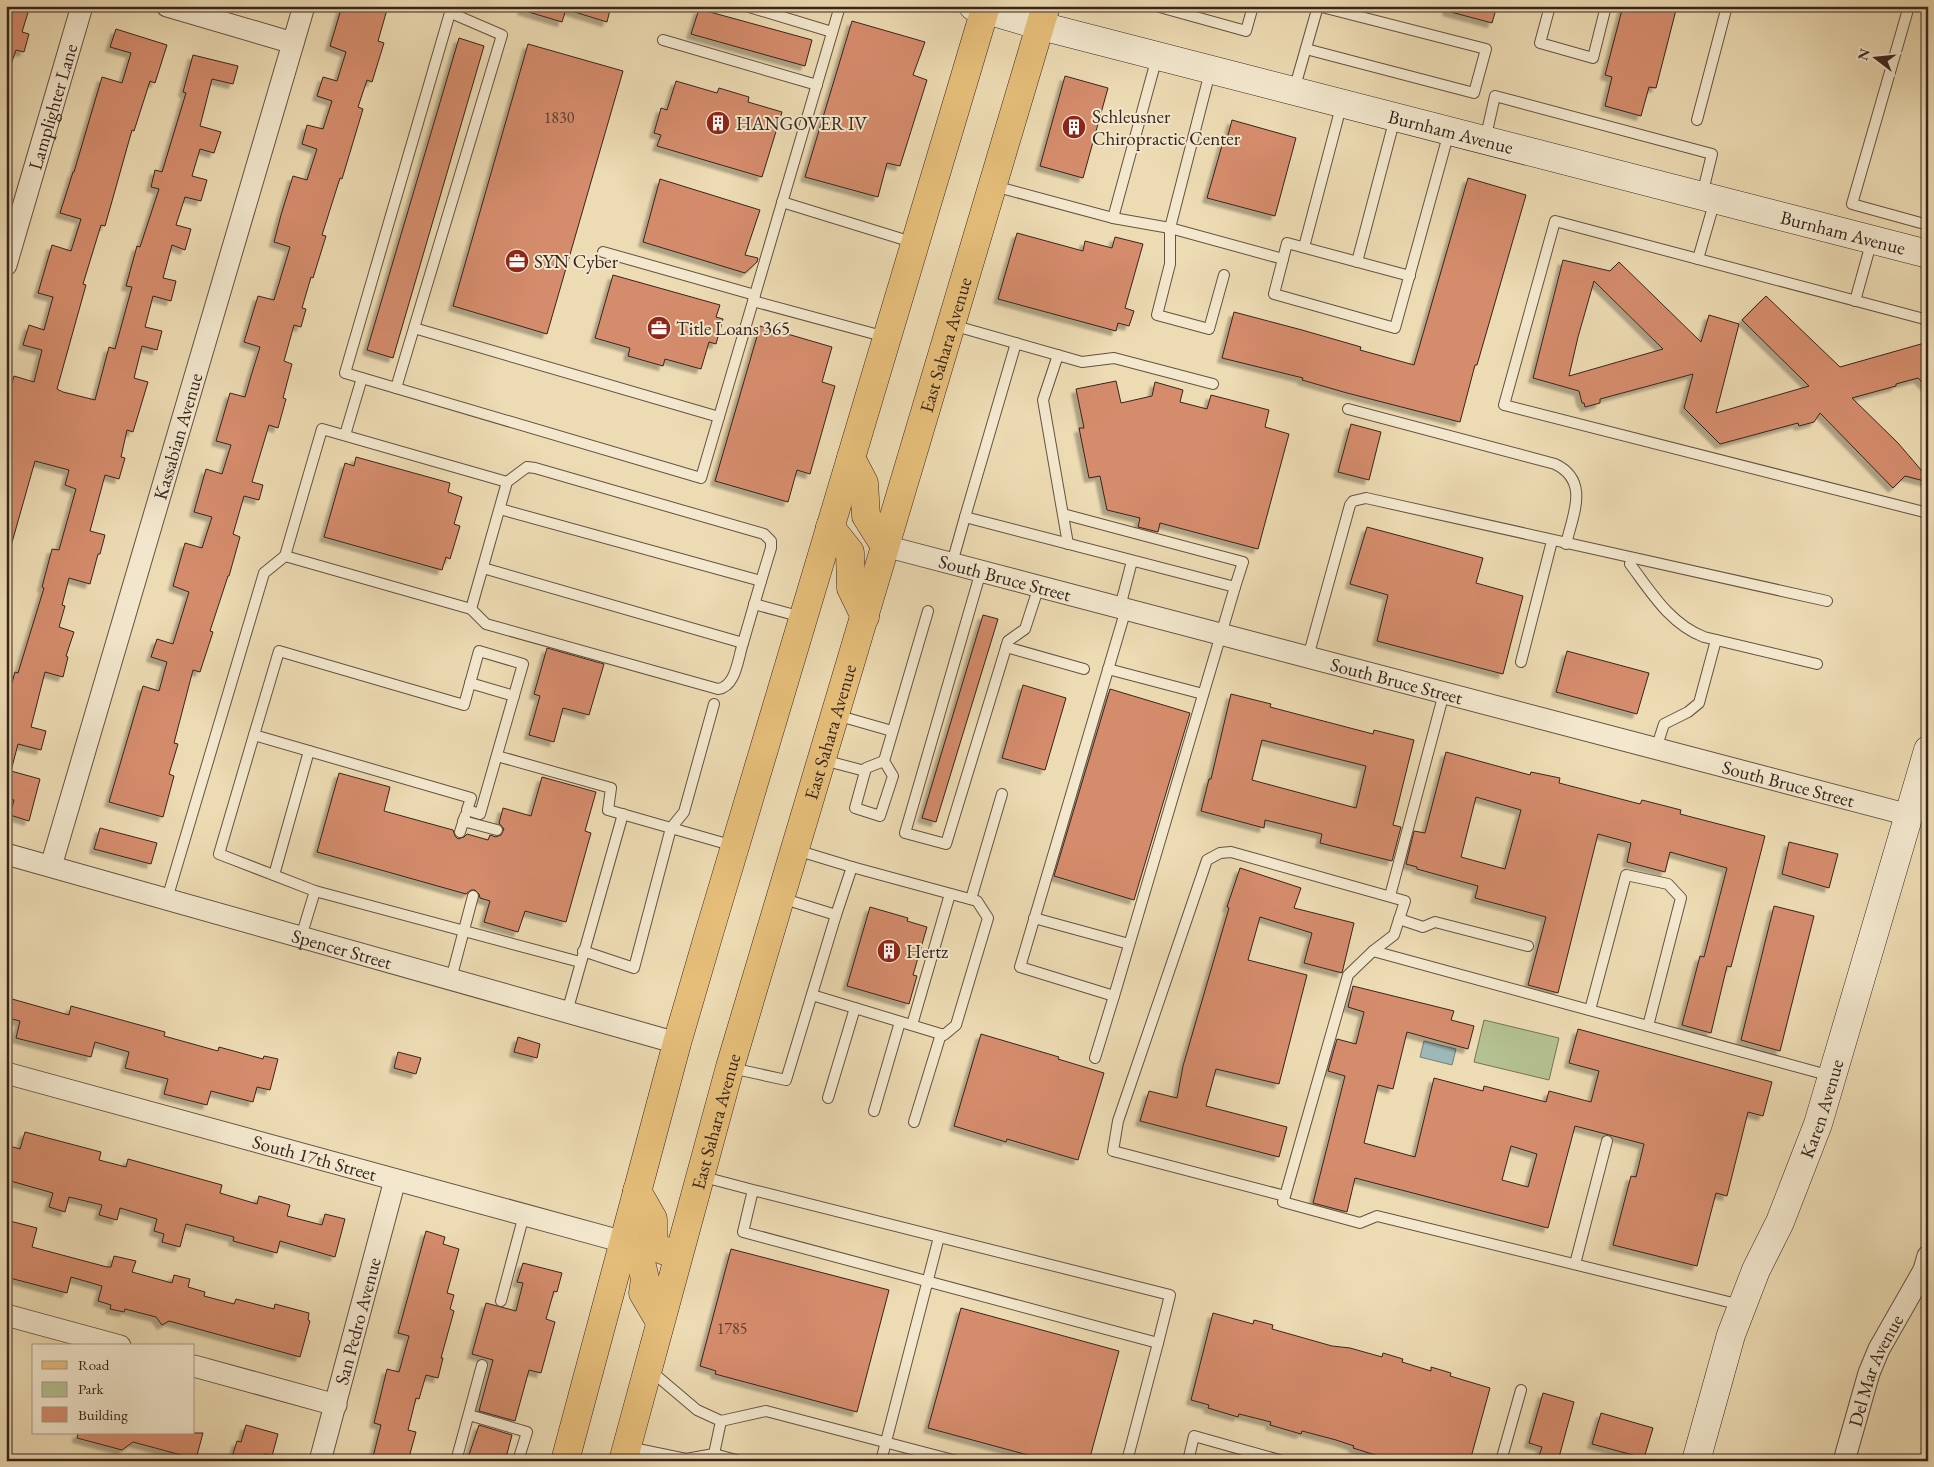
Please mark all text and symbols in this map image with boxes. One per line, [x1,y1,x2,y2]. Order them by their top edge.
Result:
north arrow [1852,32,1902,82]
street label: Lamplighter Lane [22,41,83,173]
text: N [1853,46,1874,62]
street label: Burnham Avenue [1386,103,1516,159]
place label: Schleusner Chiropractic Center [1092,104,1241,151]
house number: 1830 [544,107,575,128]
building icon: HANGOVER IV [705,110,731,136]
place label: HANGOVER IV [736,111,868,136]
building icon: Schleusner Chiropractic Center [1061,114,1087,140]
street label: Burnham Avenue [1778,204,1908,260]
office icon: SYN Cyber [504,248,530,274]
place label: SYN Cyber [534,249,619,274]
street label: East Sahara Avenue [913,274,977,415]
office icon: Title Loans 365 [646,315,672,341]
place label: Title Loans 365 [676,316,790,341]
street label: Kassabian Avenue [147,370,208,503]
street label: South Bruce Street [936,548,1074,607]
street label: South Bruce Street [1328,651,1466,710]
street label: East Sahara Avenue [798,661,862,802]
street label: South Bruce Street [1720,754,1857,813]
street label: Spencer Street [289,923,395,975]
building icon: Hertz [876,938,902,964]
place label: Hertz [906,939,949,964]
street label: East Sahara Avenue [685,1050,746,1192]
street label: Karen Avenue [1793,1056,1849,1162]
street label: South 17th Street [250,1129,379,1186]
street label: San Pedro Avenue [328,1254,386,1387]
street label: Del Mar Avenue [1842,1310,1909,1429]
house number: 1785 [717,1318,747,1339]
legend [32,1344,195,1434]
text: Road [78,1355,110,1374]
text: Park [78,1379,105,1398]
text: Building [78,1405,128,1424]

